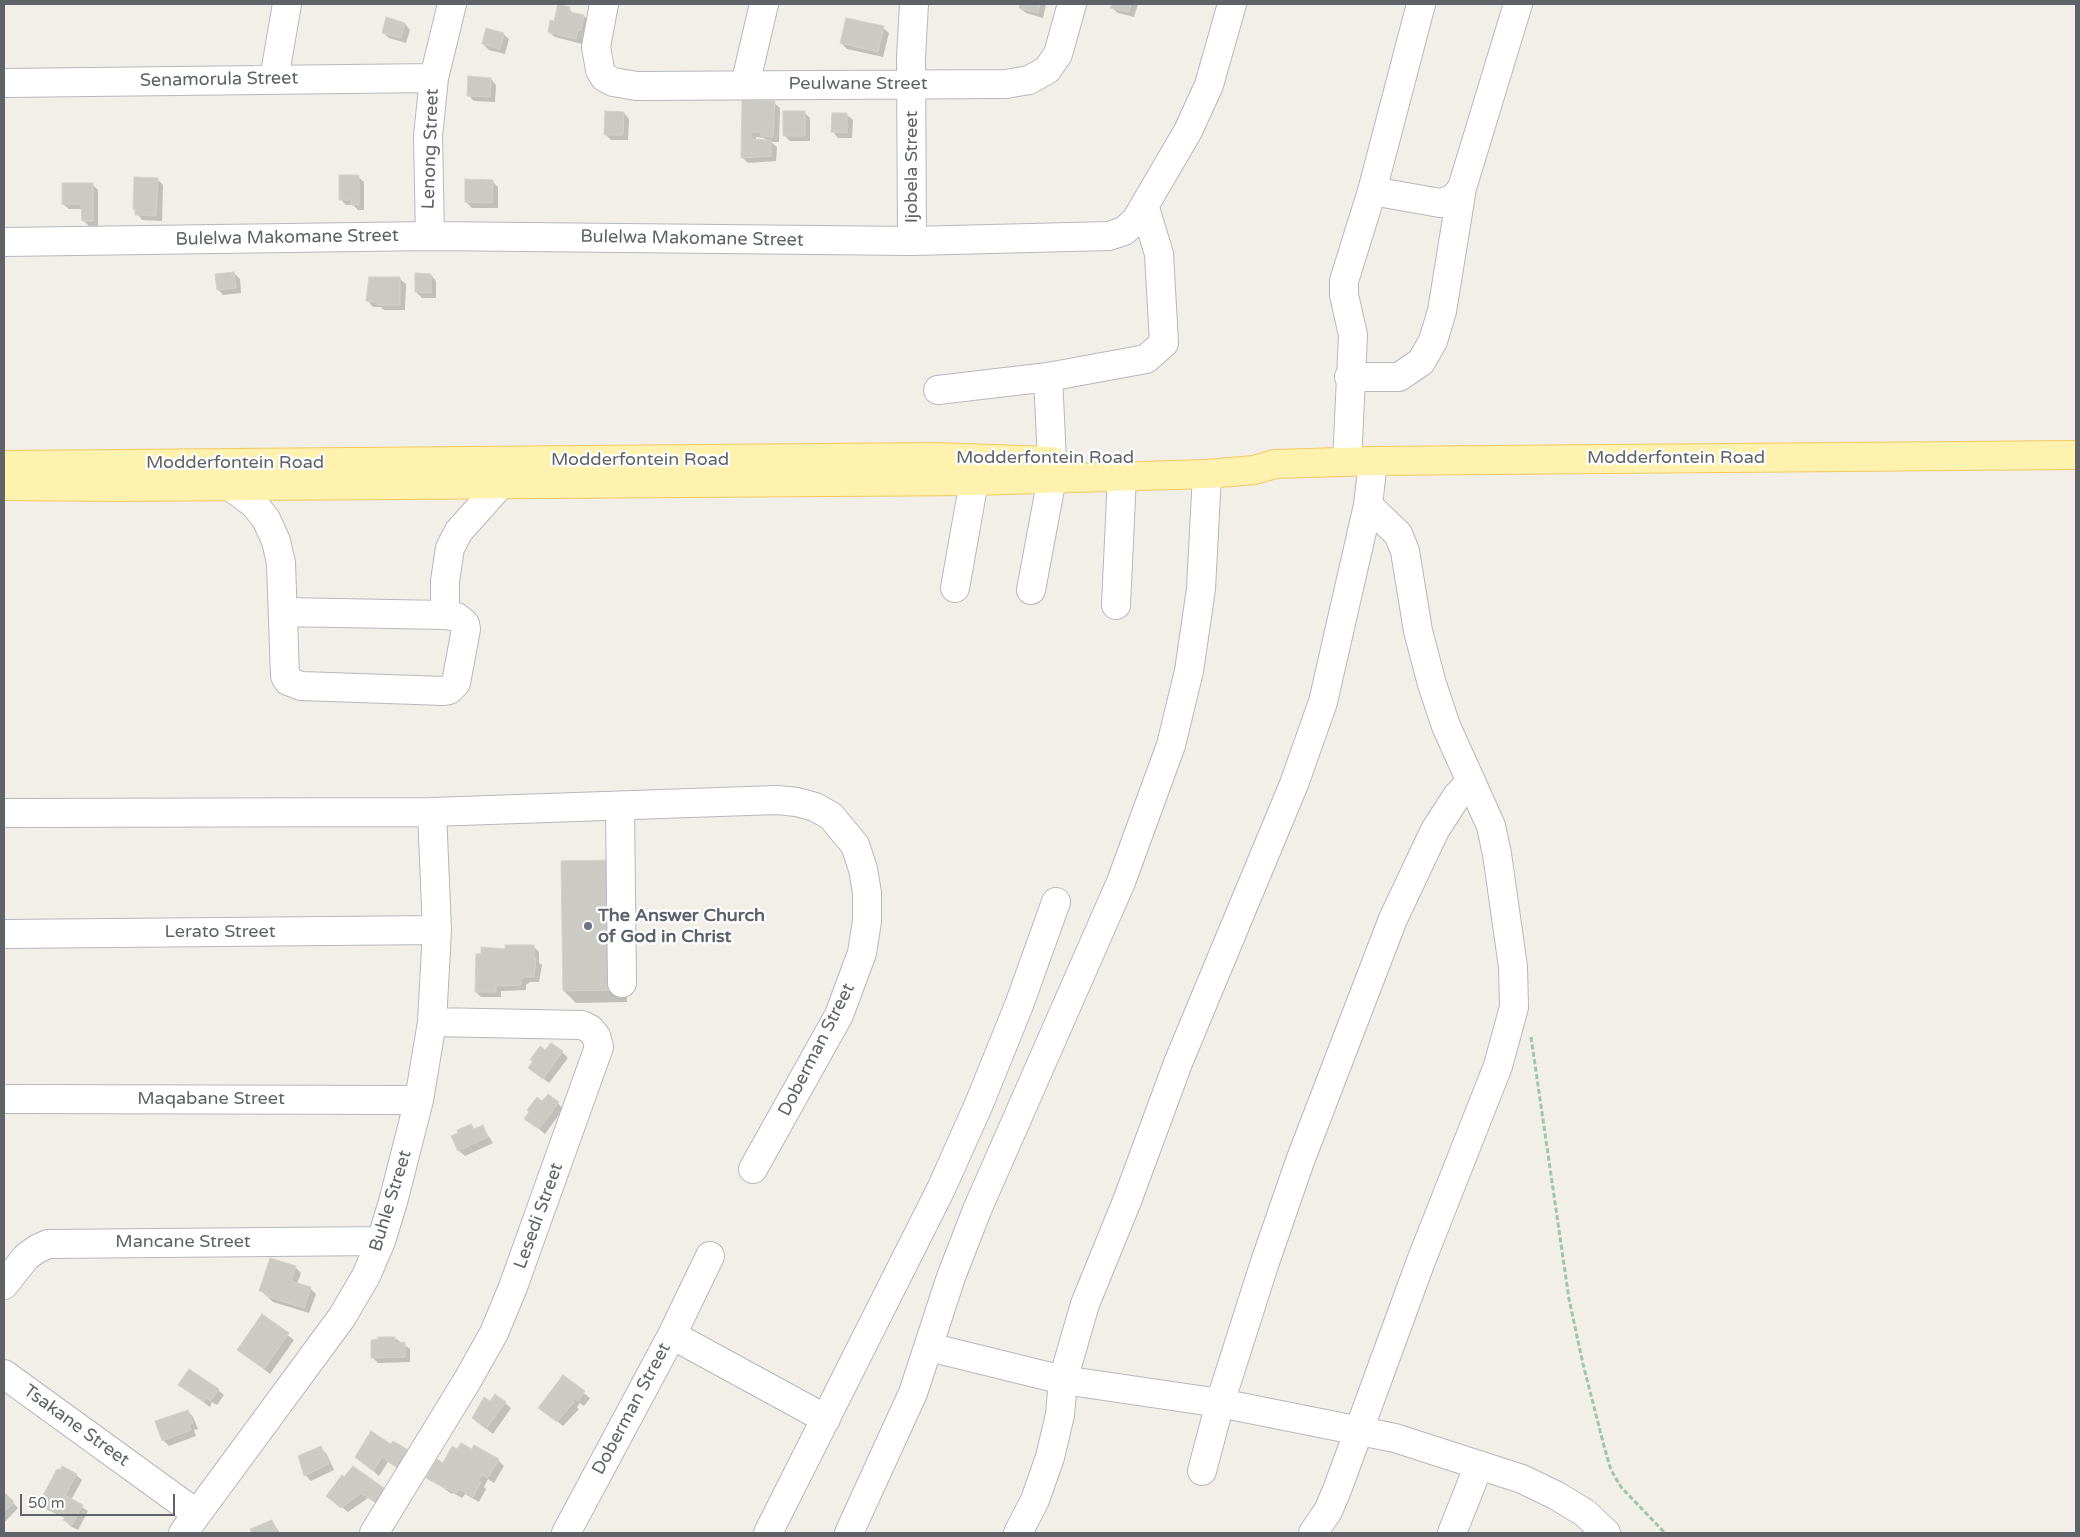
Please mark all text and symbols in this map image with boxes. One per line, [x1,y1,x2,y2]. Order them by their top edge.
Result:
street label: Senamorula Street [140,68,298,92]
street label: Peulwane Street [788,73,928,95]
street label: Lenong Street [418,88,444,210]
street label: Ijobela Street [901,111,923,223]
street label: Bulelwa Makomane Street [175,225,399,251]
street label: Bulelwa Makomane Street [580,226,804,252]
street label: Modderfontein Road [956,447,1134,469]
street label: Modderfontein Road [1587,447,1765,469]
street label: Modderfontein Road [551,449,729,471]
street label: Modderfontein Road [146,452,324,474]
place label: The Answer Church of God in Christ [598,905,765,948]
marker: The Answer Church of God in Christ [582,920,594,932]
street label: Lerato Street [164,921,276,943]
street label: Doberman Street [774,980,860,1120]
street label: Maqabane Street [137,1088,285,1110]
street label: Buhle Street [365,1148,417,1254]
street label: Lesedi Street [510,1160,568,1272]
street label: Mancane Street [115,1231,251,1253]
street label: Doberman Street [588,1339,676,1479]
street label: Tsakane Street [19,1380,133,1472]
scale bar [22,1484,178,1516]
text: 50 m [28,1494,65,1512]

